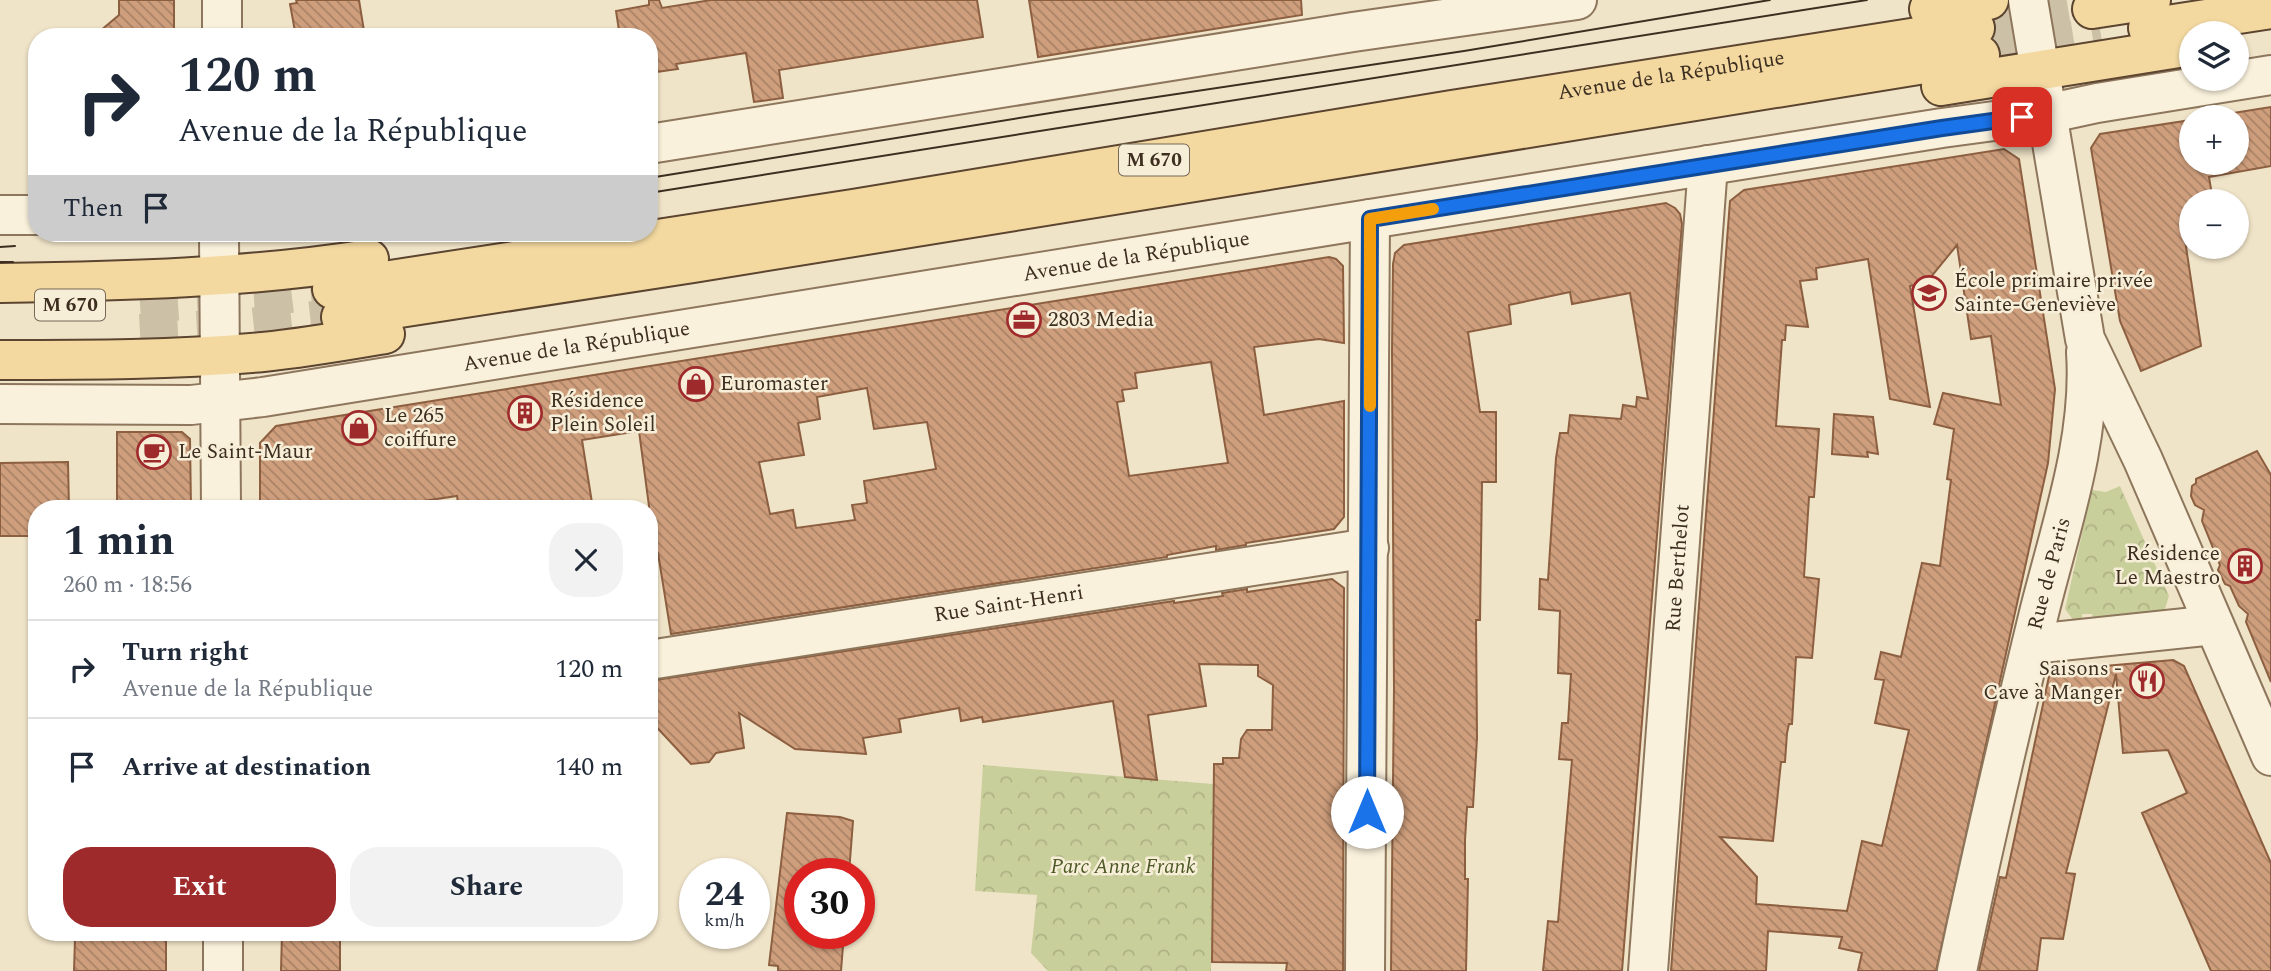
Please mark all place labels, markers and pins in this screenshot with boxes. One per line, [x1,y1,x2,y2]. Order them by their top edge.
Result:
pin [1992,87,2052,147]
place label: École primaire privée Sainte-Geneviève [1954,265,2153,321]
school or university icon: École primaire privée Sainte-Geneviève [1910,274,1948,312]
office icon: 2803 Media [1005,301,1043,339]
place label: 2803 Media [1048,304,1155,336]
shop icon: Euromaster [677,365,715,403]
place label: Euromaster [720,368,828,400]
place label: Résidence Plein Soleil [550,385,656,441]
building icon: Résidence Plein Soleil [506,394,544,432]
place label: Le 265 coiffure [384,400,457,456]
shop icon: Le 265 coiffure [340,409,378,447]
cafe icon: Le Saint-Maur [135,433,173,471]
place label: Le Saint-Maur [178,436,313,468]
place label: Résidence Le Maestro [2115,538,2220,594]
building icon: Résidence Le Maestro [2226,547,2264,585]
place label: Saisons - Cave à Manger [1983,653,2122,709]
restaurant icon: Saisons - Cave à Manger [2128,662,2166,700]

